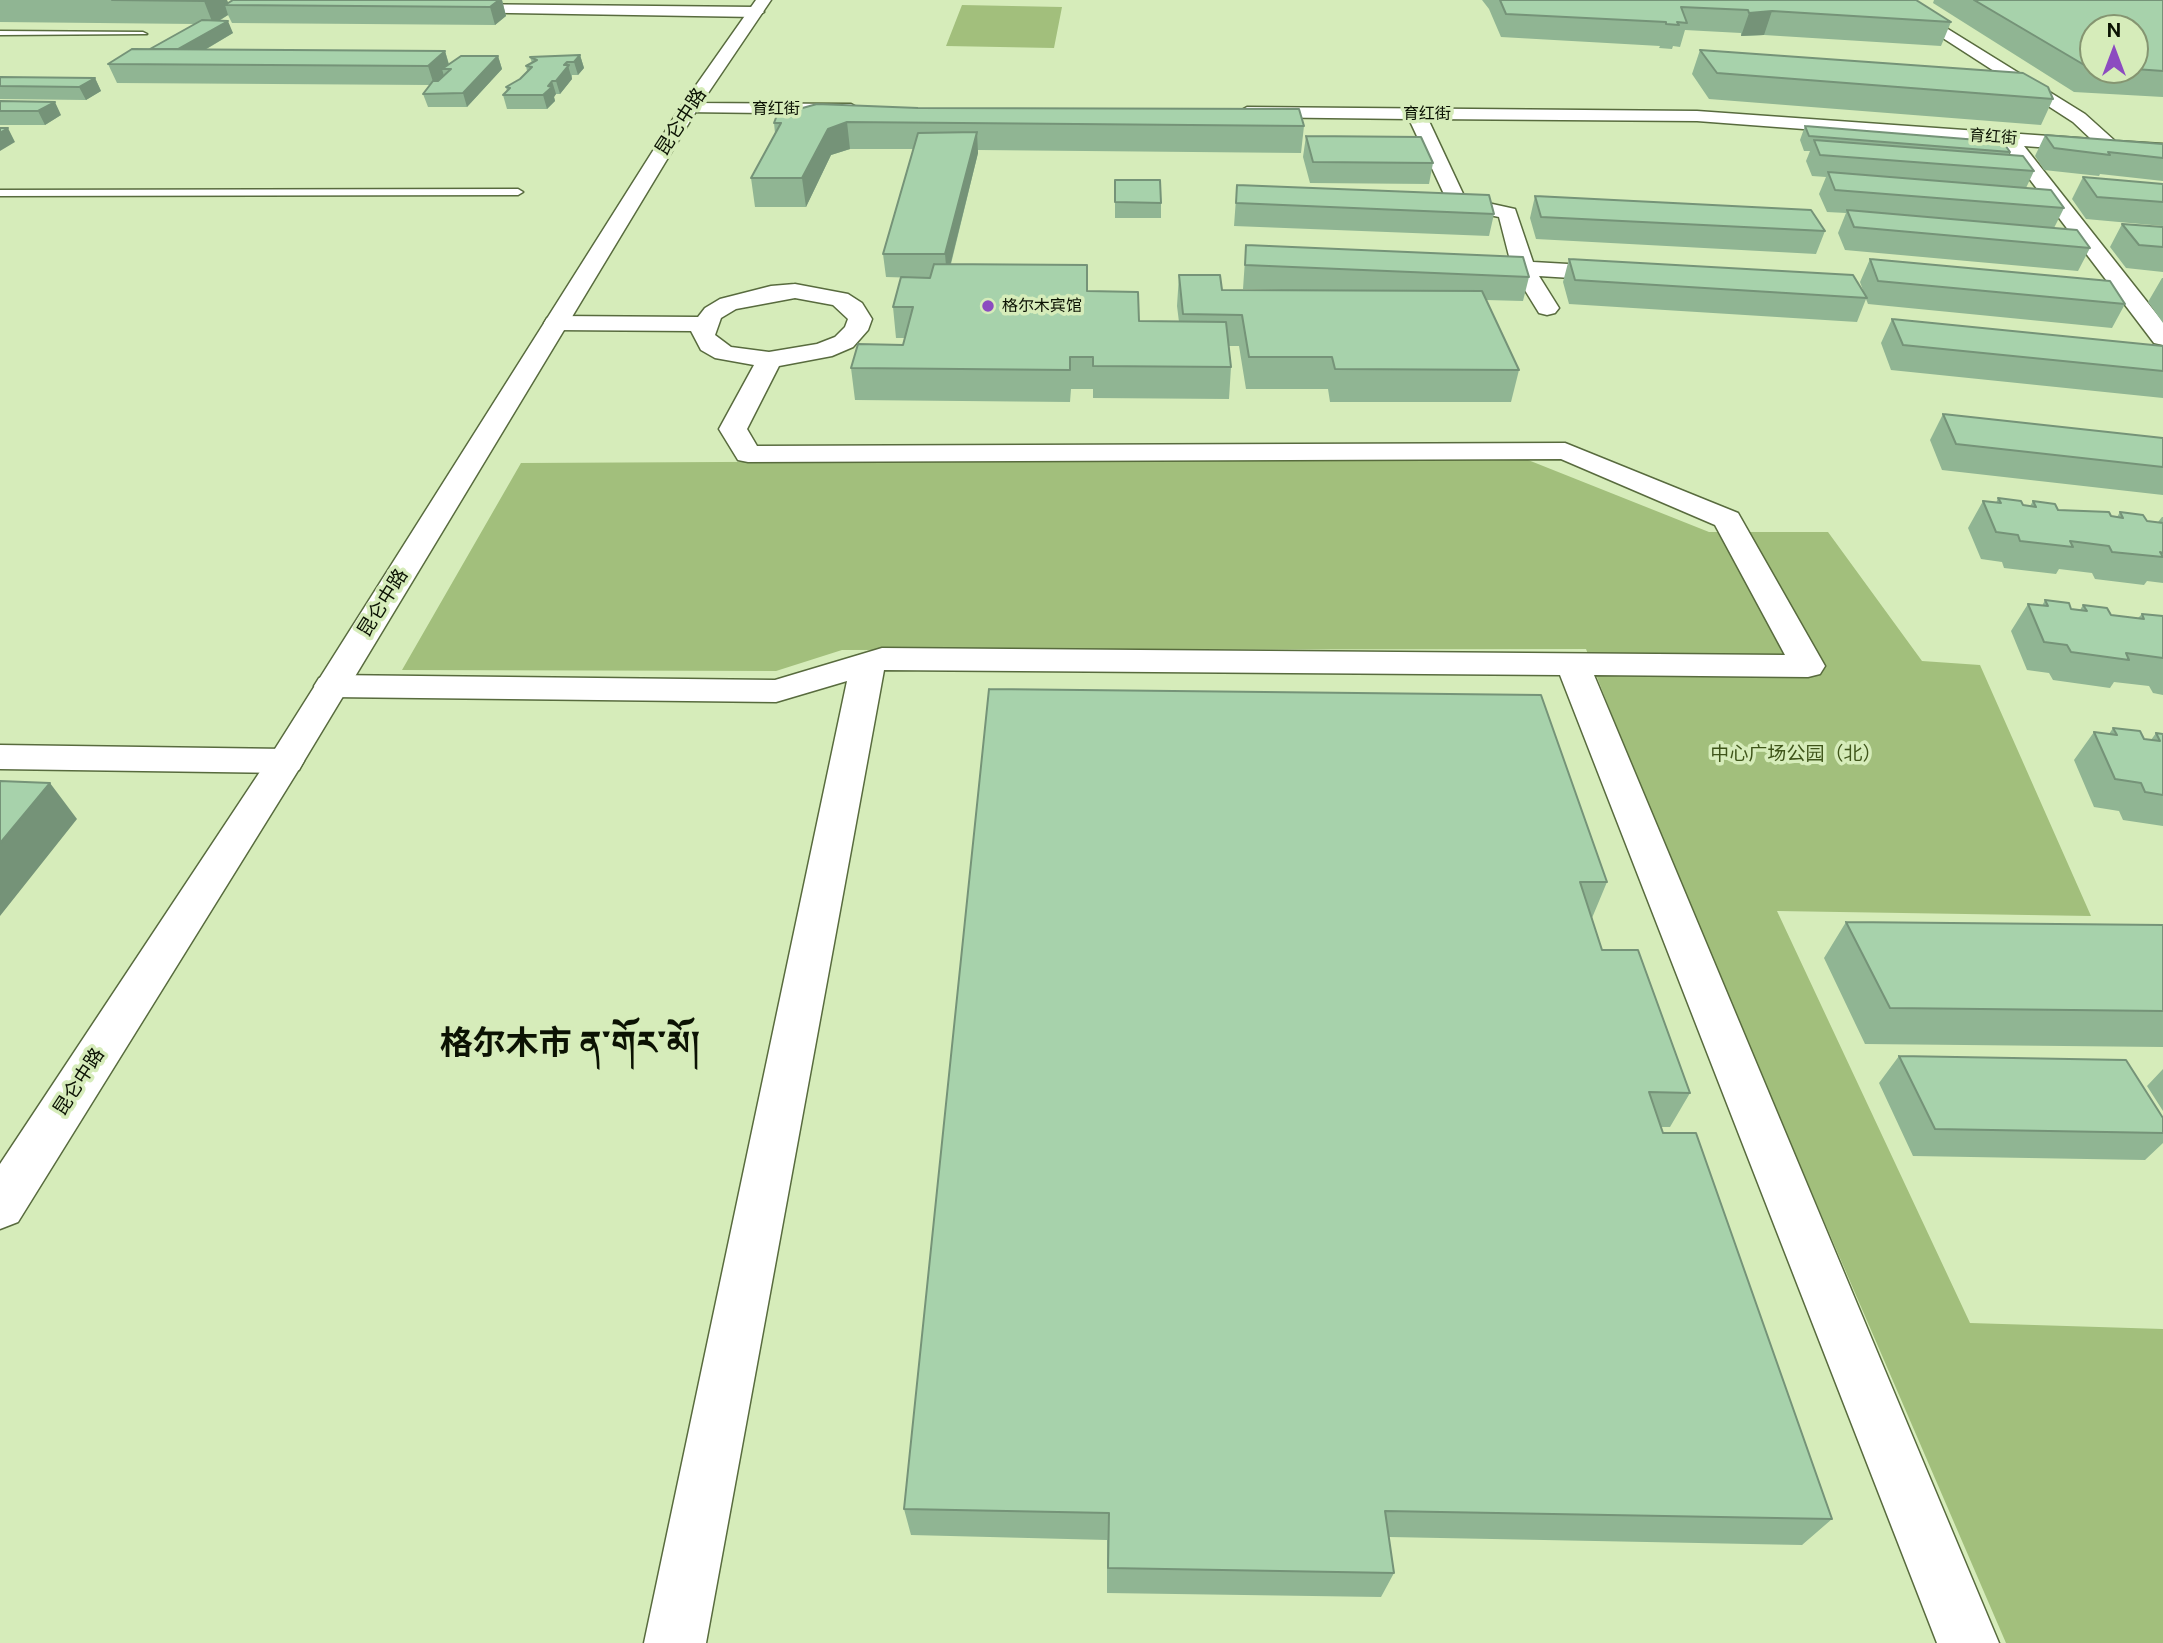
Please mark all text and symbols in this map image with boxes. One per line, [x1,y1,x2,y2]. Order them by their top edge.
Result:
north arrow [2079,14,2149,84]
text: N [2107,19,2121,41]
street label: 昆仑中路 [651,84,711,160]
street label: 育红街 [752,99,800,119]
street label: 育红街 [1403,104,1451,124]
street label: 育红街 [1968,126,2018,148]
place label: 格尔木宾馆 [1002,296,1082,316]
marker: 格尔木宾馆 [980,298,996,314]
street label: 昆仑中路 [353,565,413,641]
park label: 中心广场公园（北） [1711,743,1881,765]
district label: 格尔木市 ན་གོར་མོ། [440,1024,700,1064]
street label: 昆仑中路 [49,1044,109,1120]

